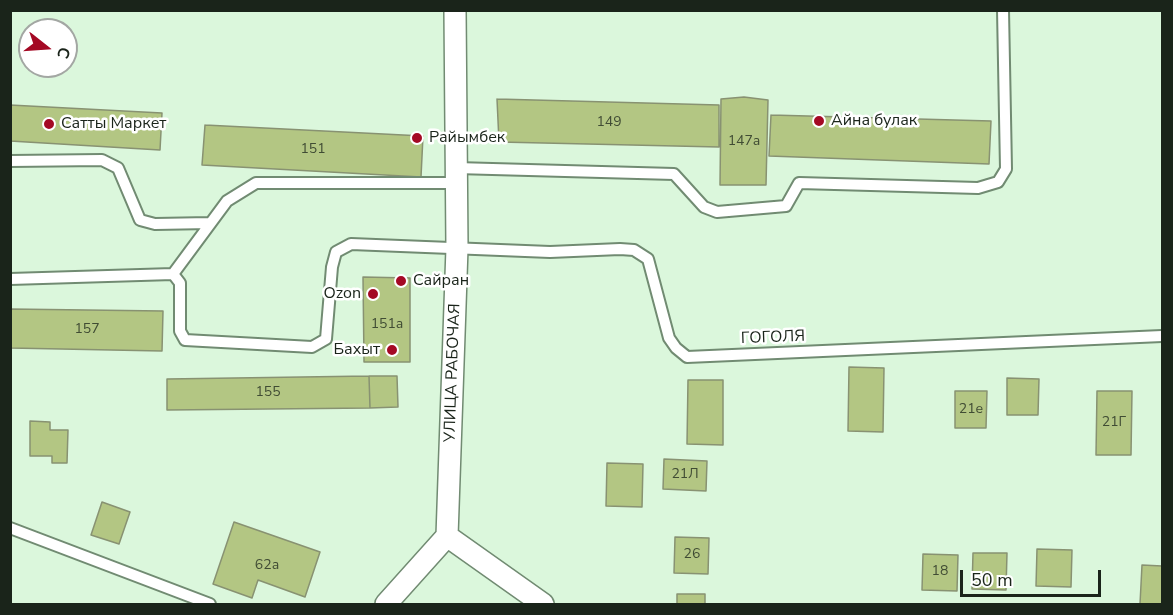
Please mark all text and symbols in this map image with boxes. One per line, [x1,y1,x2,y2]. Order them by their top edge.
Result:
north arrow [18,18,78,78]
text: С [51,44,75,61]
place label: Айна булак [831,111,917,131]
place label: Сатты Маркет [61,114,166,134]
marker: Айна булак [812,114,826,128]
house number: 149 [596,115,622,131]
marker: Сатты Маркет [42,117,56,131]
place label: Райымбек [429,128,505,148]
marker: Райымбек [410,131,424,145]
house number: 147а [728,134,760,150]
house number: 151 [300,142,326,158]
place label: Сайран [413,271,469,291]
marker: Сайран [394,274,408,288]
place label: Ozon [323,284,361,304]
marker: Ozon [366,287,380,301]
street label: УЛИЦА РАБОЧАЯ [441,303,465,443]
house number: 151а [371,317,403,333]
house number: 157 [74,322,100,338]
street label: ГОГОЛЯ [741,327,805,349]
place label: Бахыт [333,340,380,360]
marker: Бахыт [385,343,399,357]
house number: 155 [255,385,281,401]
house number: 21е [959,402,983,418]
house number: 21Г [1102,415,1126,431]
house number: 21Л [671,467,699,483]
house number: 26 [684,547,700,563]
house number: 62а [255,558,279,574]
scale bar [963,558,1104,596]
house number: 18 [932,564,948,580]
text: 50 m [971,568,1013,592]

